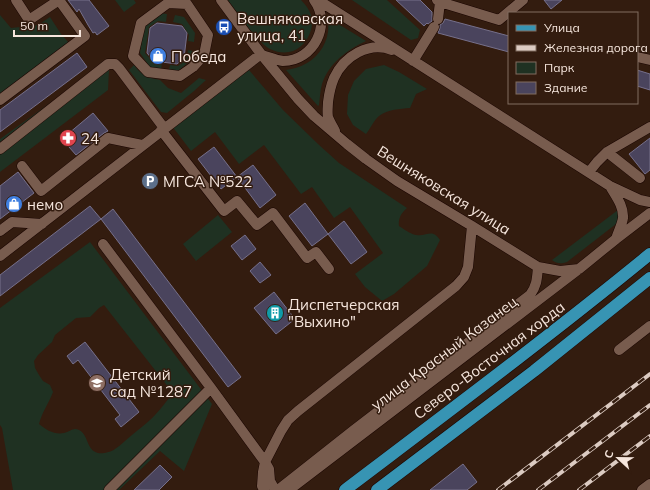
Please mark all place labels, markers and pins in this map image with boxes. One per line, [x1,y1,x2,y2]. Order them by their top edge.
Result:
place label: Вешняковская улица, 41 [237,9,343,45]
bus stop icon: Вешняковская улица, 41 [214,17,234,37]
shop icon: Победа [148,46,168,66]
place label: Победа [171,47,227,66]
pharmacy icon: 24 [58,128,78,148]
place label: 24 [81,129,99,148]
parking icon: МГСА №522 [140,171,160,191]
place label: МГСА №522 [163,172,252,191]
shop icon: немо [4,194,24,214]
place label: немо [27,195,63,214]
place label: Диспетчерская "Выхино" [288,295,400,331]
building icon: Диспетчерская "Выхино" [265,303,285,323]
place label: Детский сад №1287 [110,365,192,401]
school or university icon: Детский сад №1287 [87,373,107,393]

